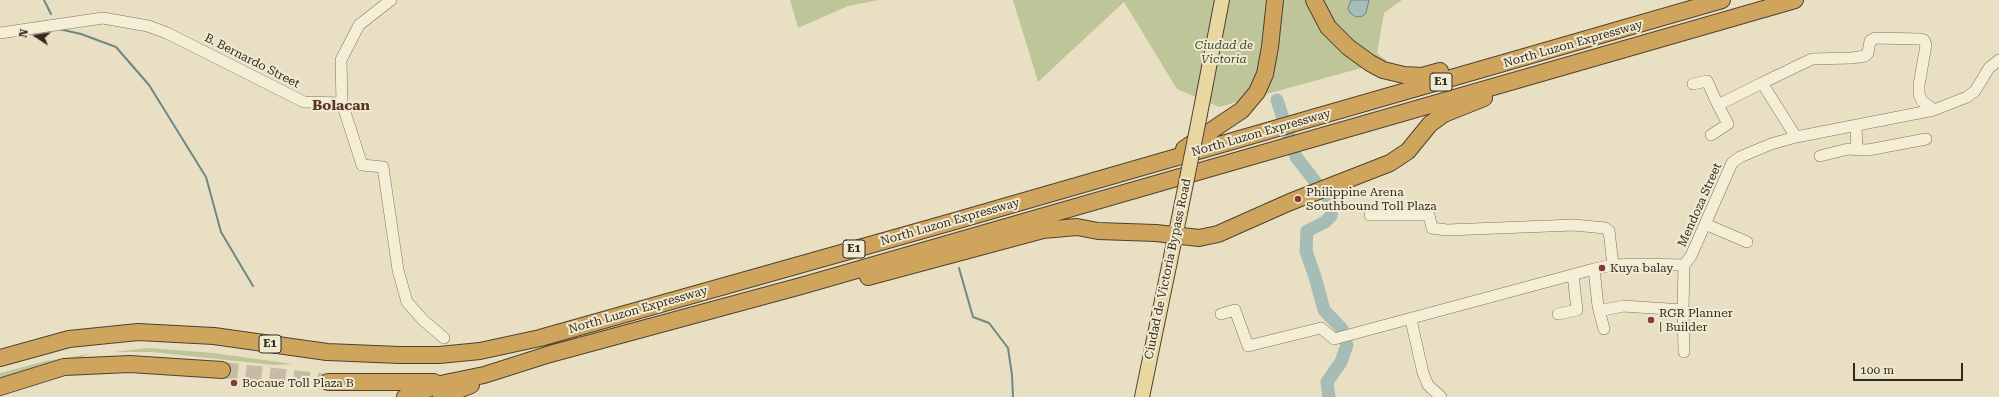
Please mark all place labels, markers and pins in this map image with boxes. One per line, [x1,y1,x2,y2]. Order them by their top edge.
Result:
place label: Philippine Arena Southbound Toll Plaza [1306,185,1437,213]
marker: Philippine Arena Southbound Toll Plaza [1293,194,1303,204]
place label: Kuya balay [1610,261,1673,275]
marker: Kuya balay [1597,263,1607,273]
place label: RGR Planner | Builder [1659,306,1733,334]
marker: RGR Planner | Builder [1646,315,1656,325]
place label: Bocaue Toll Plaza B [242,376,354,390]
marker: Bocaue Toll Plaza B [229,378,239,388]

